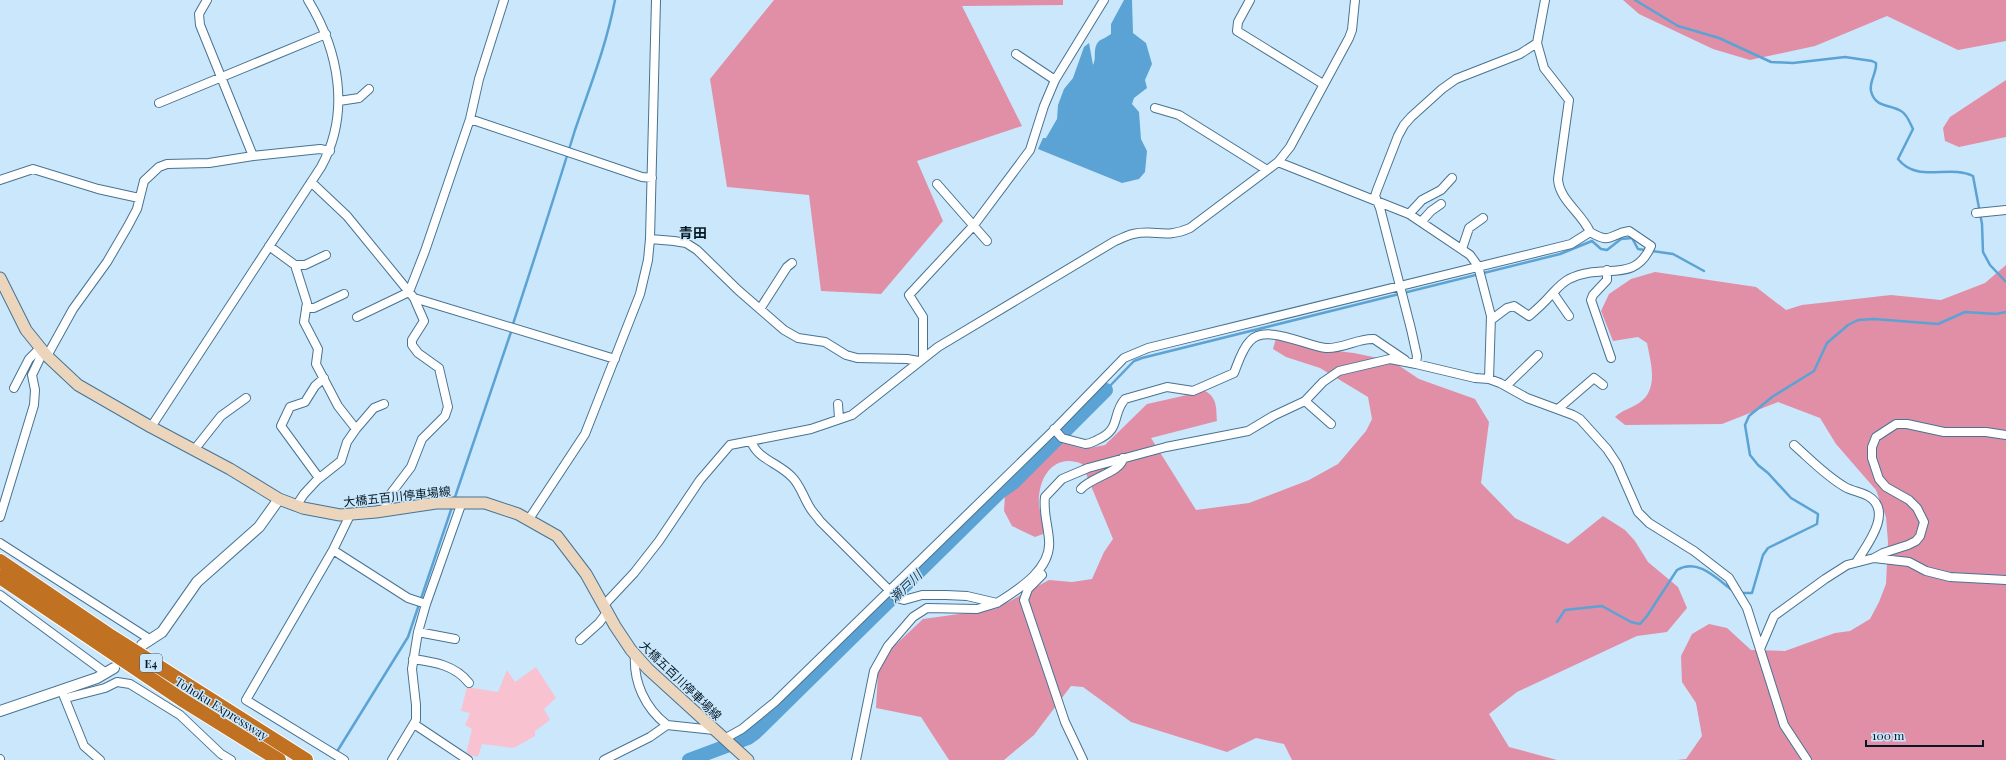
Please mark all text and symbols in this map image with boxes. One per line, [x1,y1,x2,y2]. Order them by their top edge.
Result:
district label: 青田 [679,223,707,242]
street label: 大橋五百川停車場線 [342,482,452,510]
water label: 瀬戸川 [885,565,926,606]
street label: 大橋五百川停車場線 [637,637,725,723]
road number: E4 [140,654,162,672]
street label: Tohoku Expressway [172,673,272,743]
scale bar [1866,722,1983,748]
text: 100 m [1872,727,1905,743]

